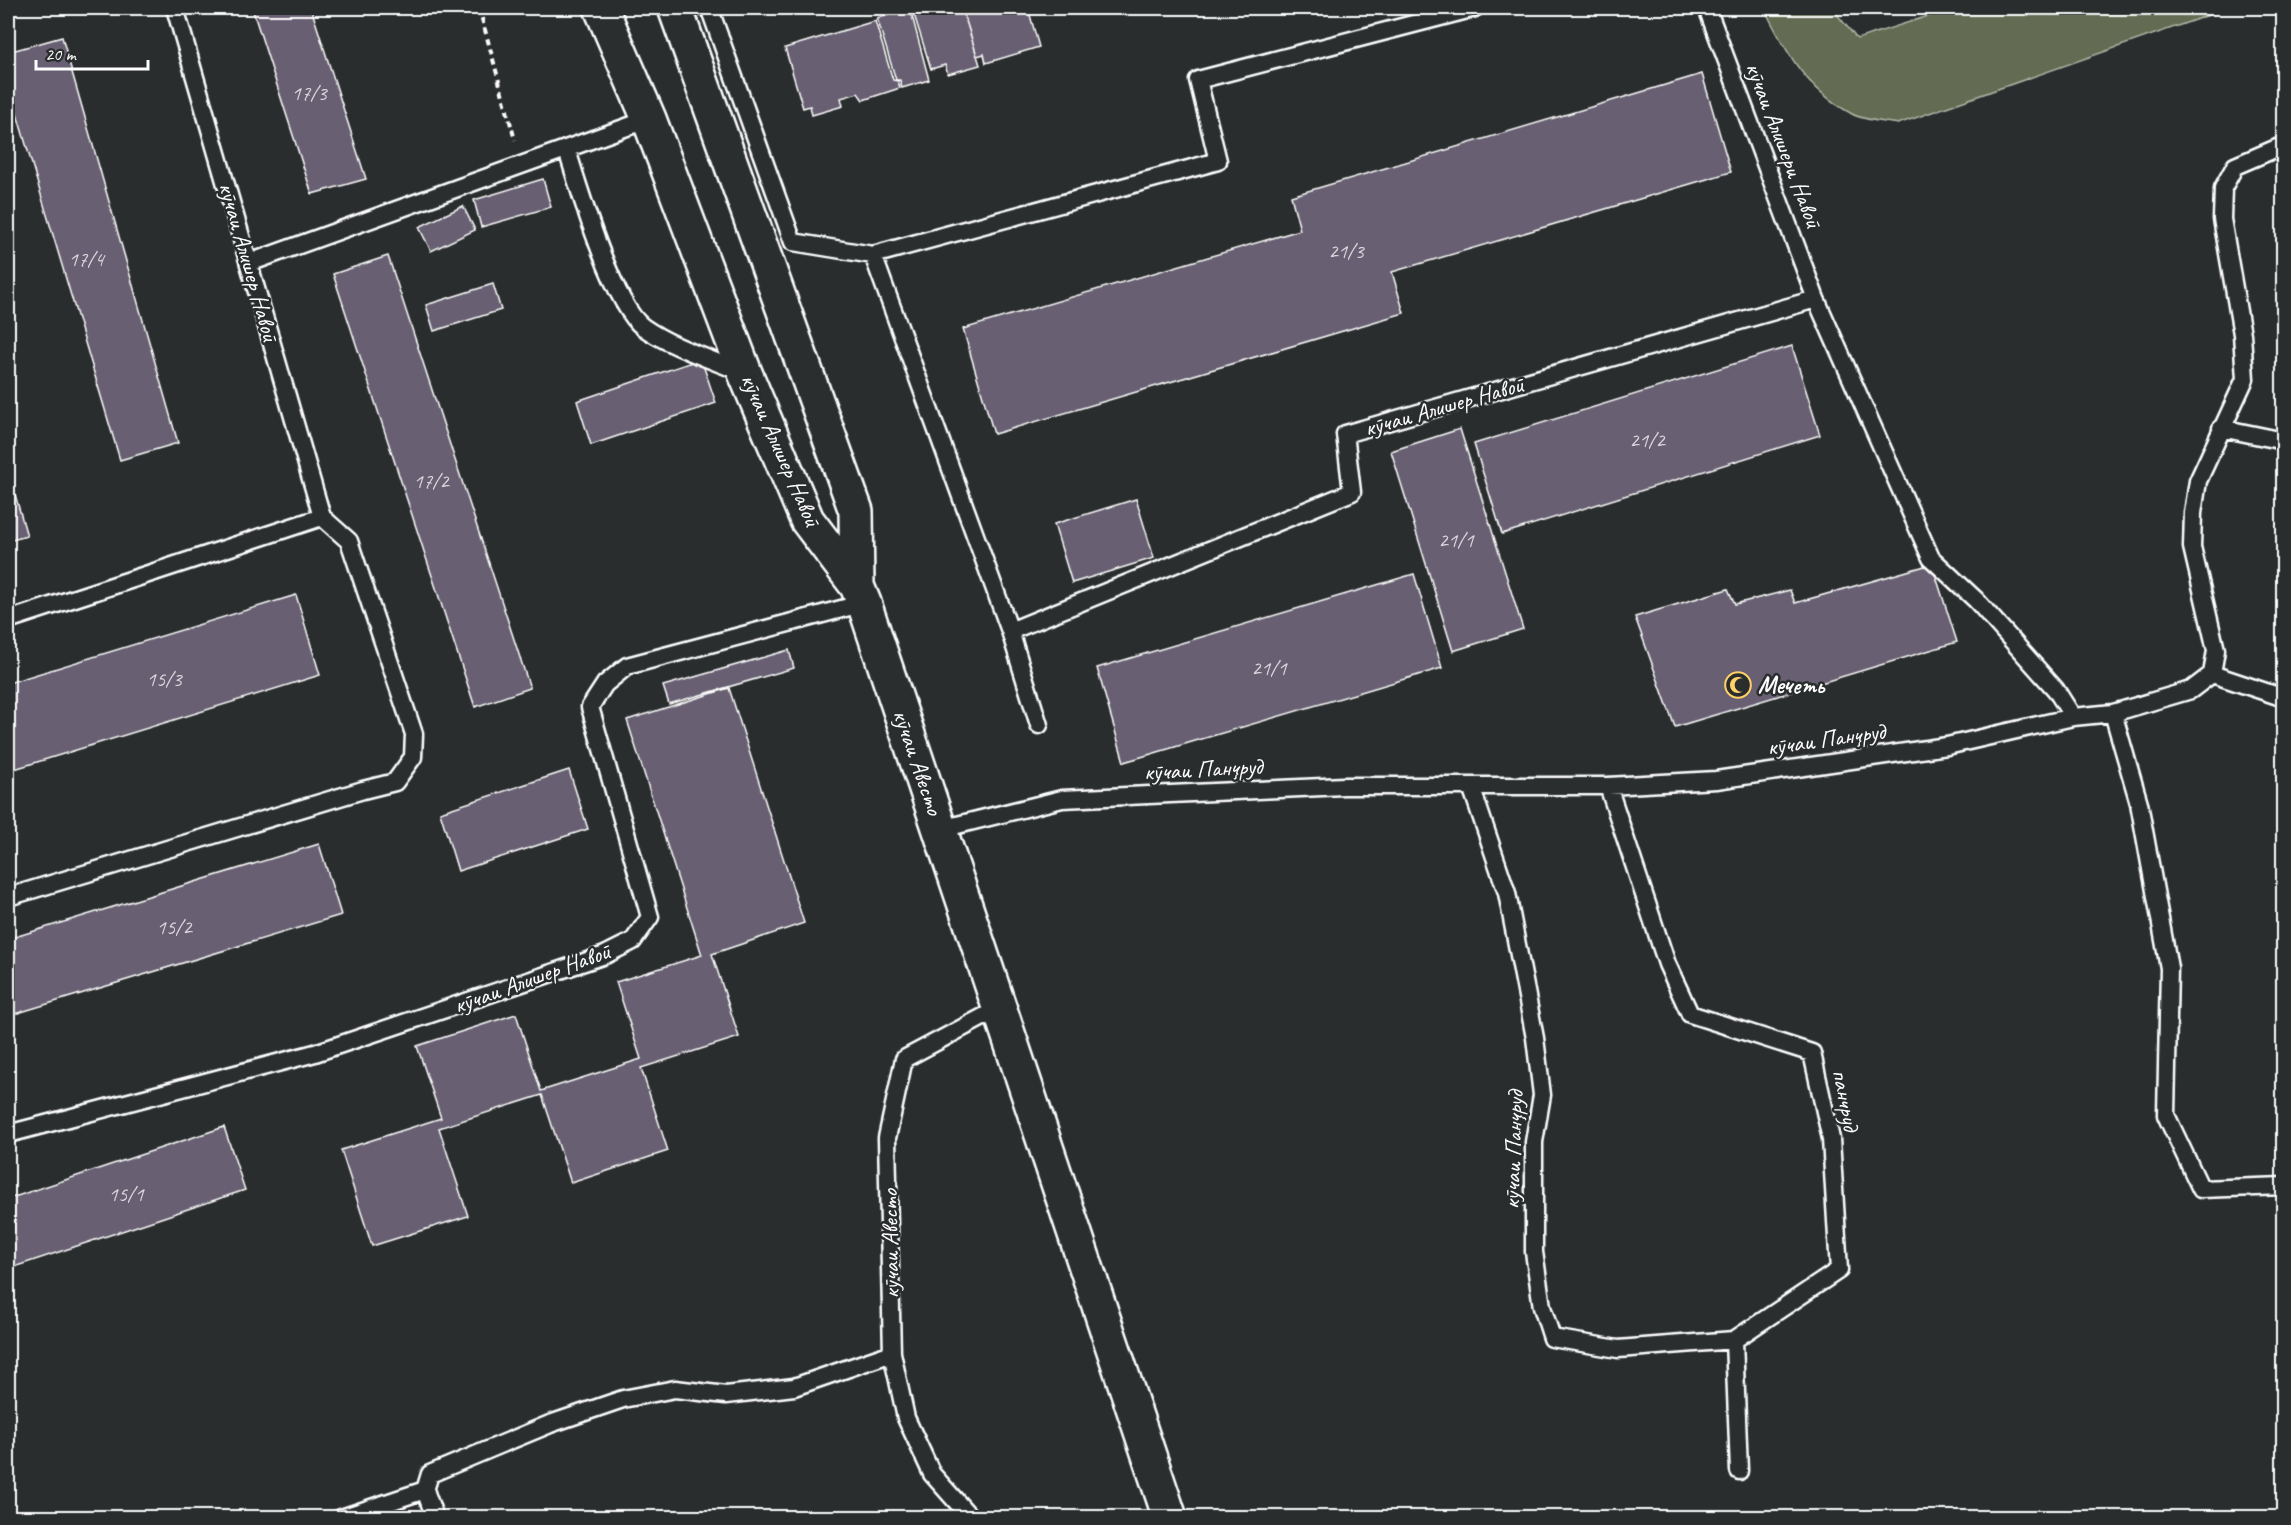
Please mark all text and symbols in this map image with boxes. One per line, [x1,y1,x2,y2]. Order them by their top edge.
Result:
scale bar [36,33,148,71]
text: 20 m [45,43,78,65]
street label: кӯчаи Алишери Навоӣ [1739,58,1830,234]
house number: 17/3 [291,80,328,106]
street label: кӯчаи Алишер Навоӣ [212,179,287,347]
house number: 21/3 [1328,238,1365,264]
house number: 17/4 [68,246,106,272]
street label: кӯчаи Алишер Навоӣ [1361,368,1529,443]
street label: кӯчаи Алишер Навоӣ [734,369,829,533]
house number: 21/2 [1629,427,1666,453]
house number: 17/2 [413,468,450,494]
house number: 21/1 [1438,527,1475,553]
house number: 21/1 [1251,655,1288,681]
house number: 15/3 [146,666,183,692]
mosque icon: Мечеть [1723,670,1753,700]
place label: Мечеть [1758,670,1826,700]
street label: кӯчаи Авесто [886,705,951,820]
street label: кӯчаи Панҷруд [1765,716,1889,762]
street label: кӯчаи Панҷруд [1143,751,1265,787]
house number: 15/2 [156,914,193,940]
street label: кӯчаи Алишер Навоӣ [449,935,616,1020]
street label: панчруд [1825,1067,1867,1136]
street label: кӯчаи Панҷруд [1496,1088,1530,1210]
house number: 15/1 [108,1181,145,1207]
street label: кӯчаи Авесто [874,1187,906,1299]

